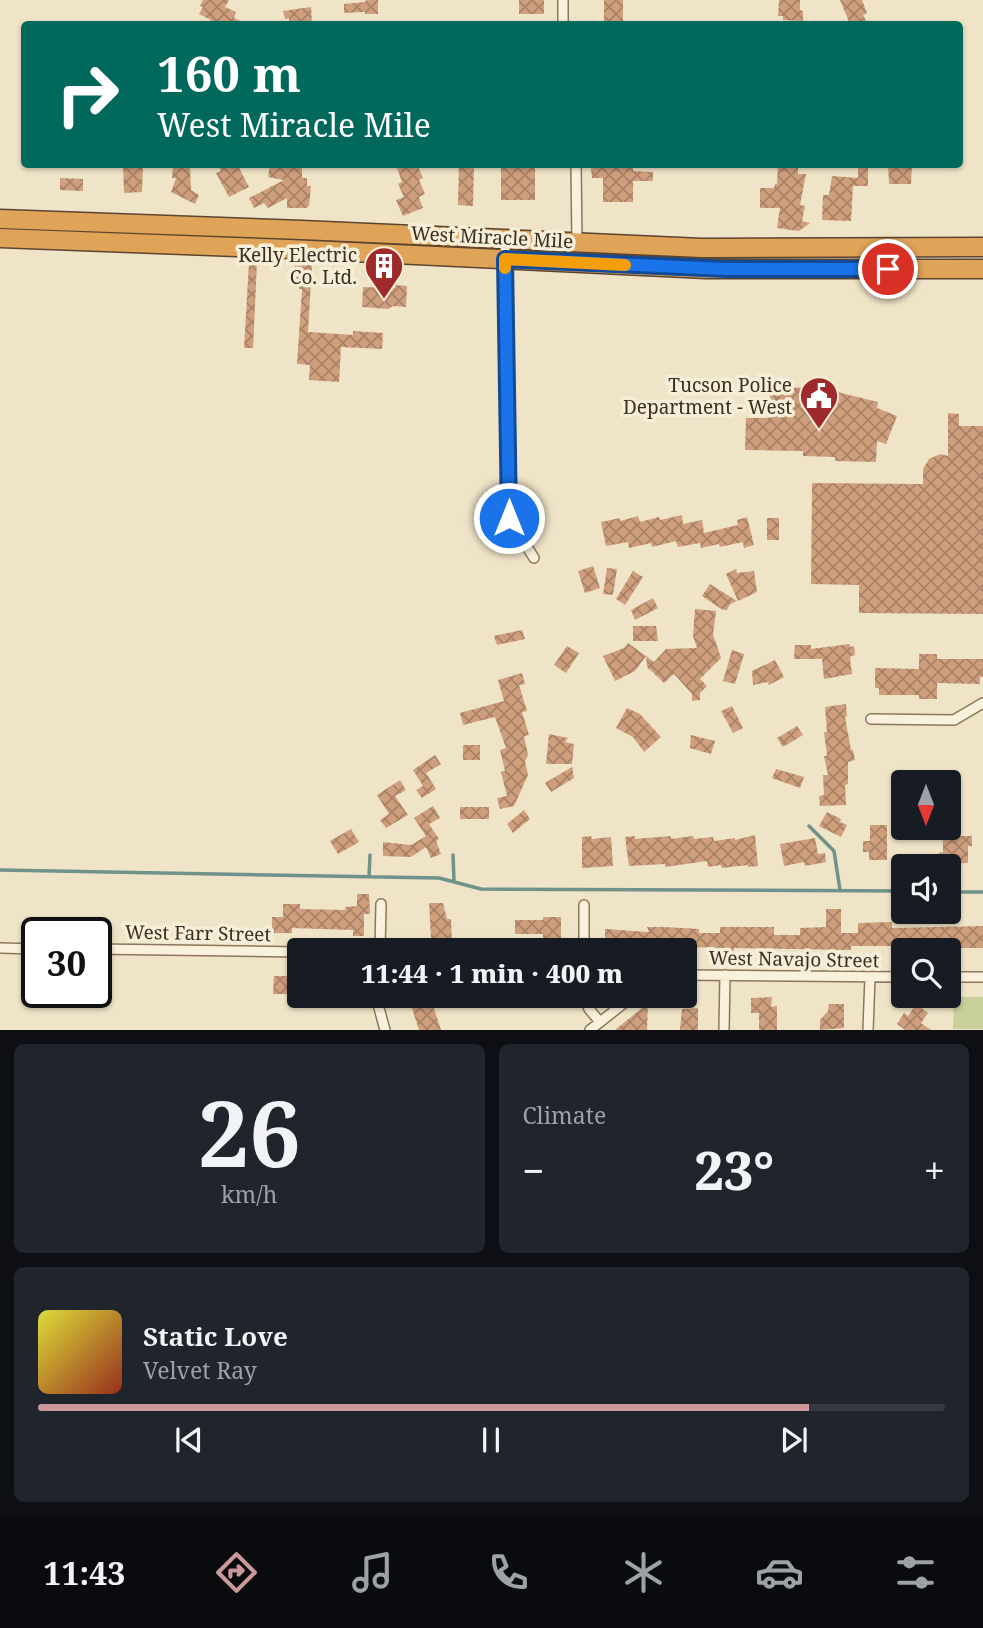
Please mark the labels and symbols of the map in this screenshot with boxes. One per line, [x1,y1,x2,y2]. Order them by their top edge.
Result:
street label: West Miracle Mile [410,220,574,254]
pin [858,239,918,299]
place label: Kelly Electric Co. Ltd. [238,242,357,290]
building icon: Kelly Electric Co. Ltd. [363,245,405,300]
place label: Tucson Police Department - West [623,372,792,420]
public building icon: Tucson Police Department - West [798,375,840,430]
position arrow [472,481,546,555]
north arrow [891,770,961,840]
speed limit sign: 30 [21,917,112,1008]
street label: West Farr Street [125,919,272,947]
street label: West Navajo Street [708,945,880,973]

